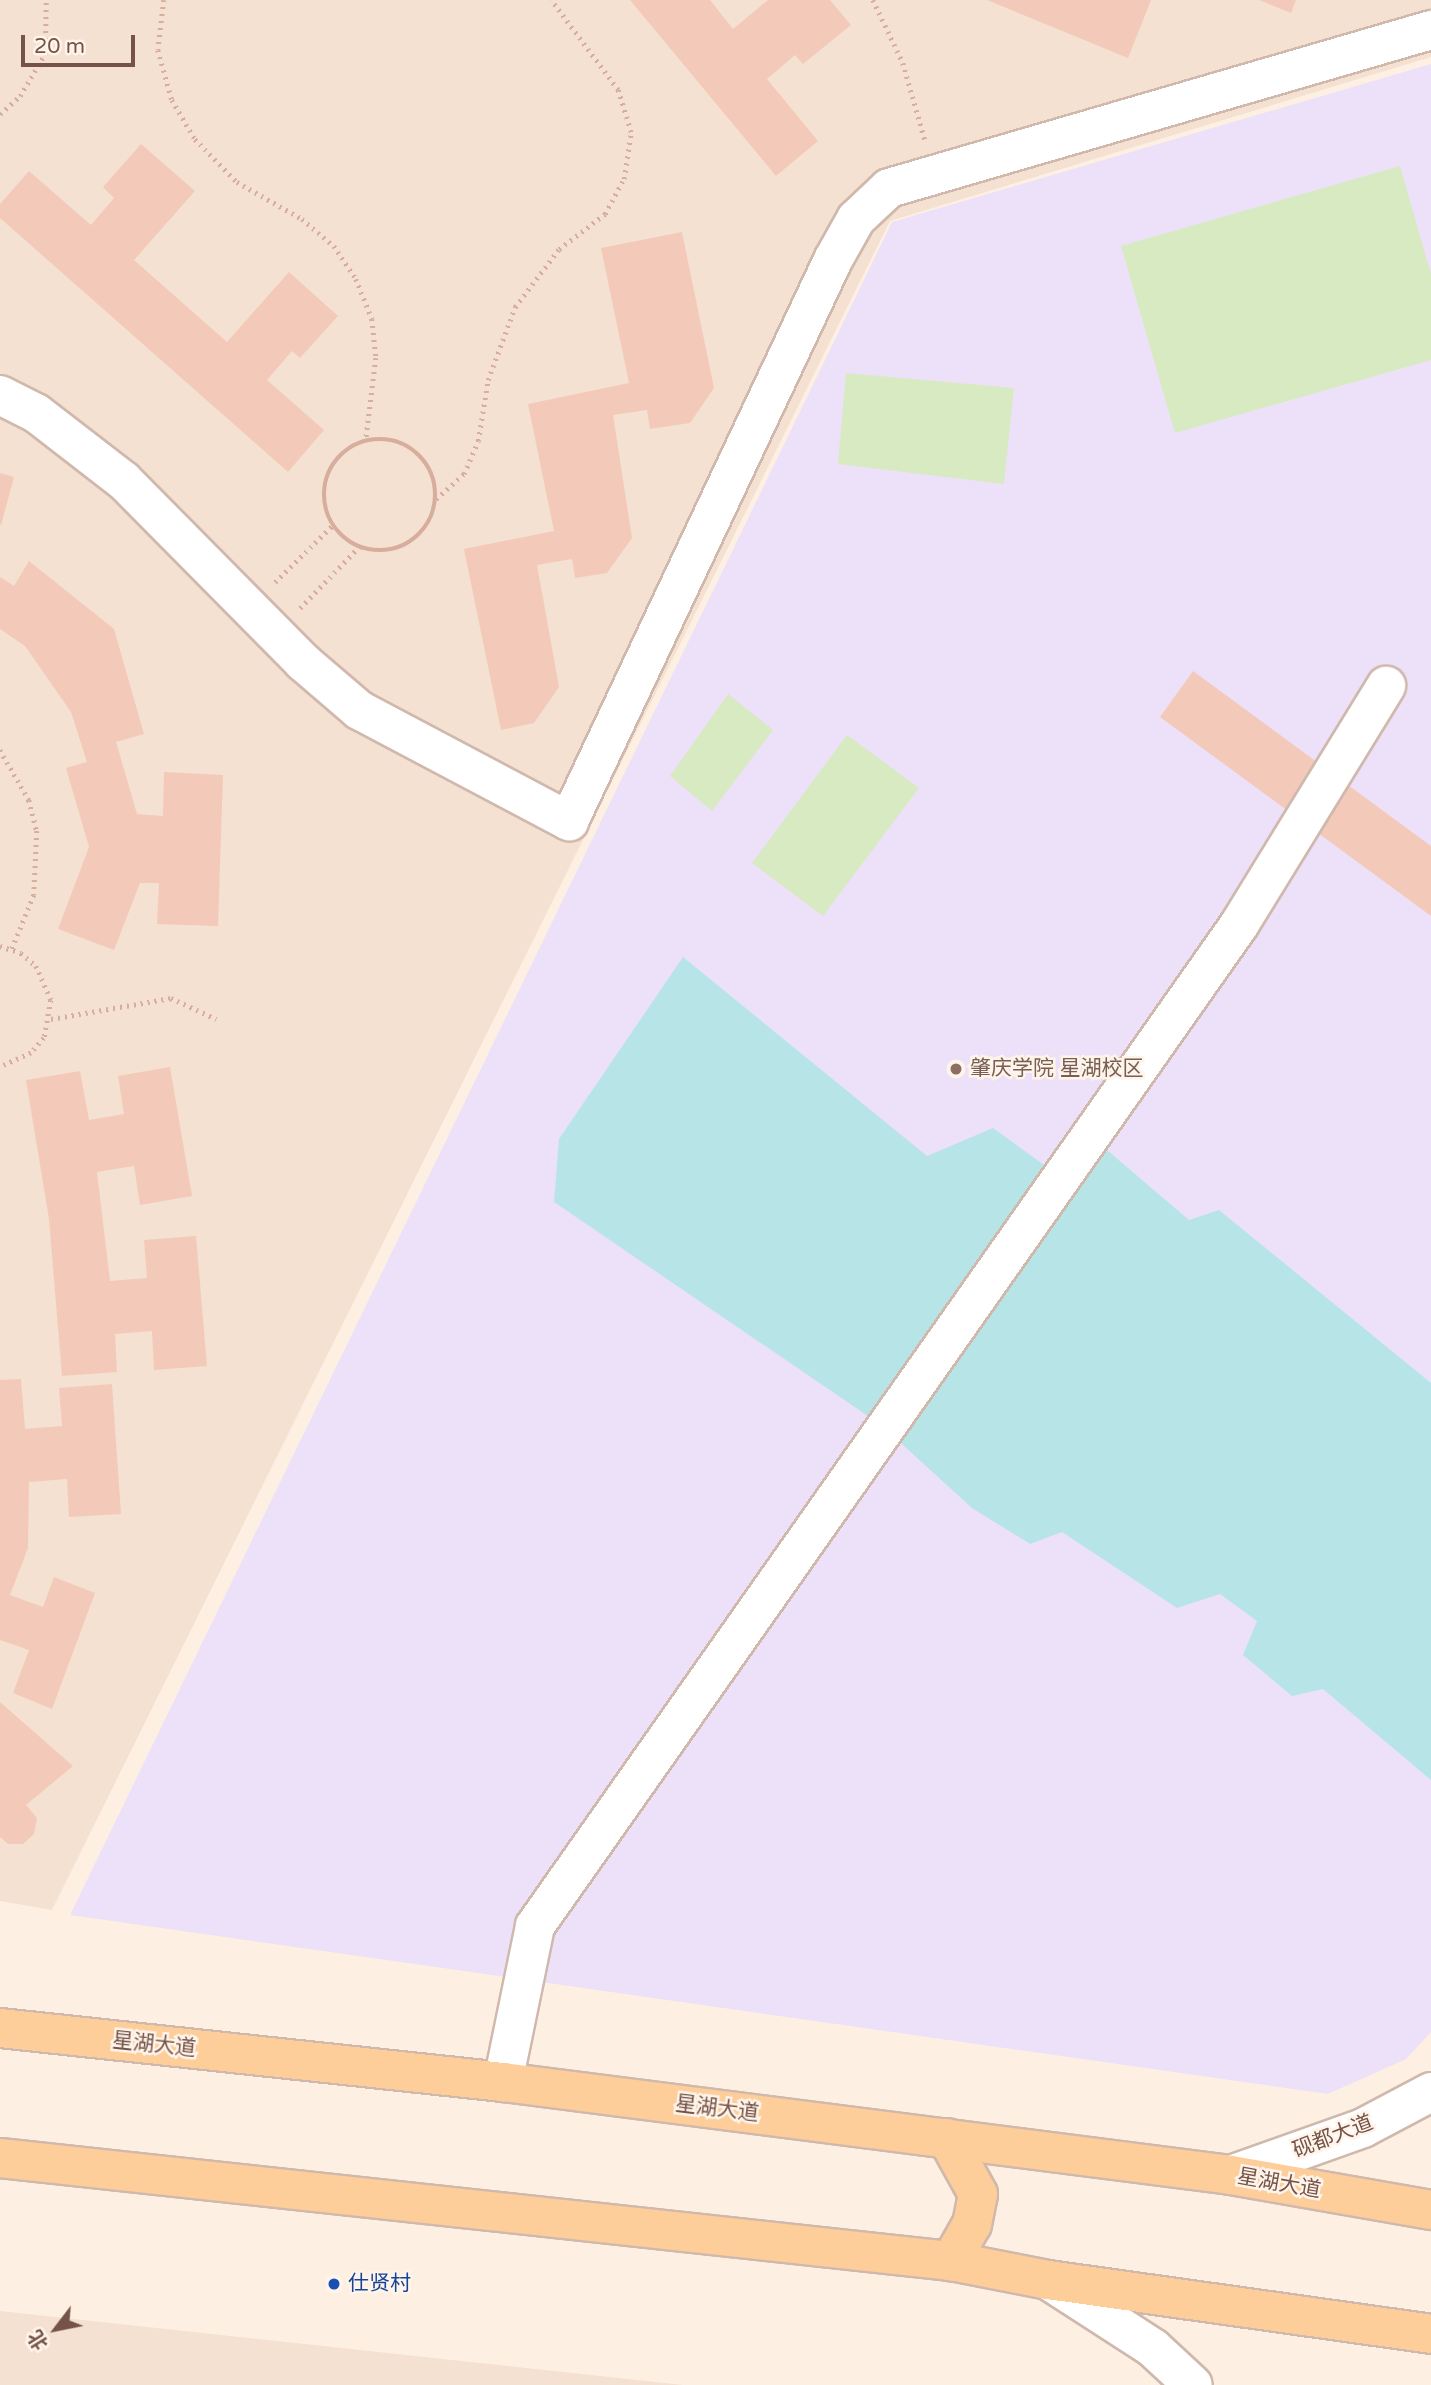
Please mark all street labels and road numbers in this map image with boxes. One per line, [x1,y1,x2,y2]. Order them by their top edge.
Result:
street label: 星湖大道 [111,2028,197,2062]
street label: 星湖大道 [674,2091,760,2127]
street label: 砚都大道 [1289,2110,1377,2164]
street label: 星湖大道 [1235,2164,1323,2204]

